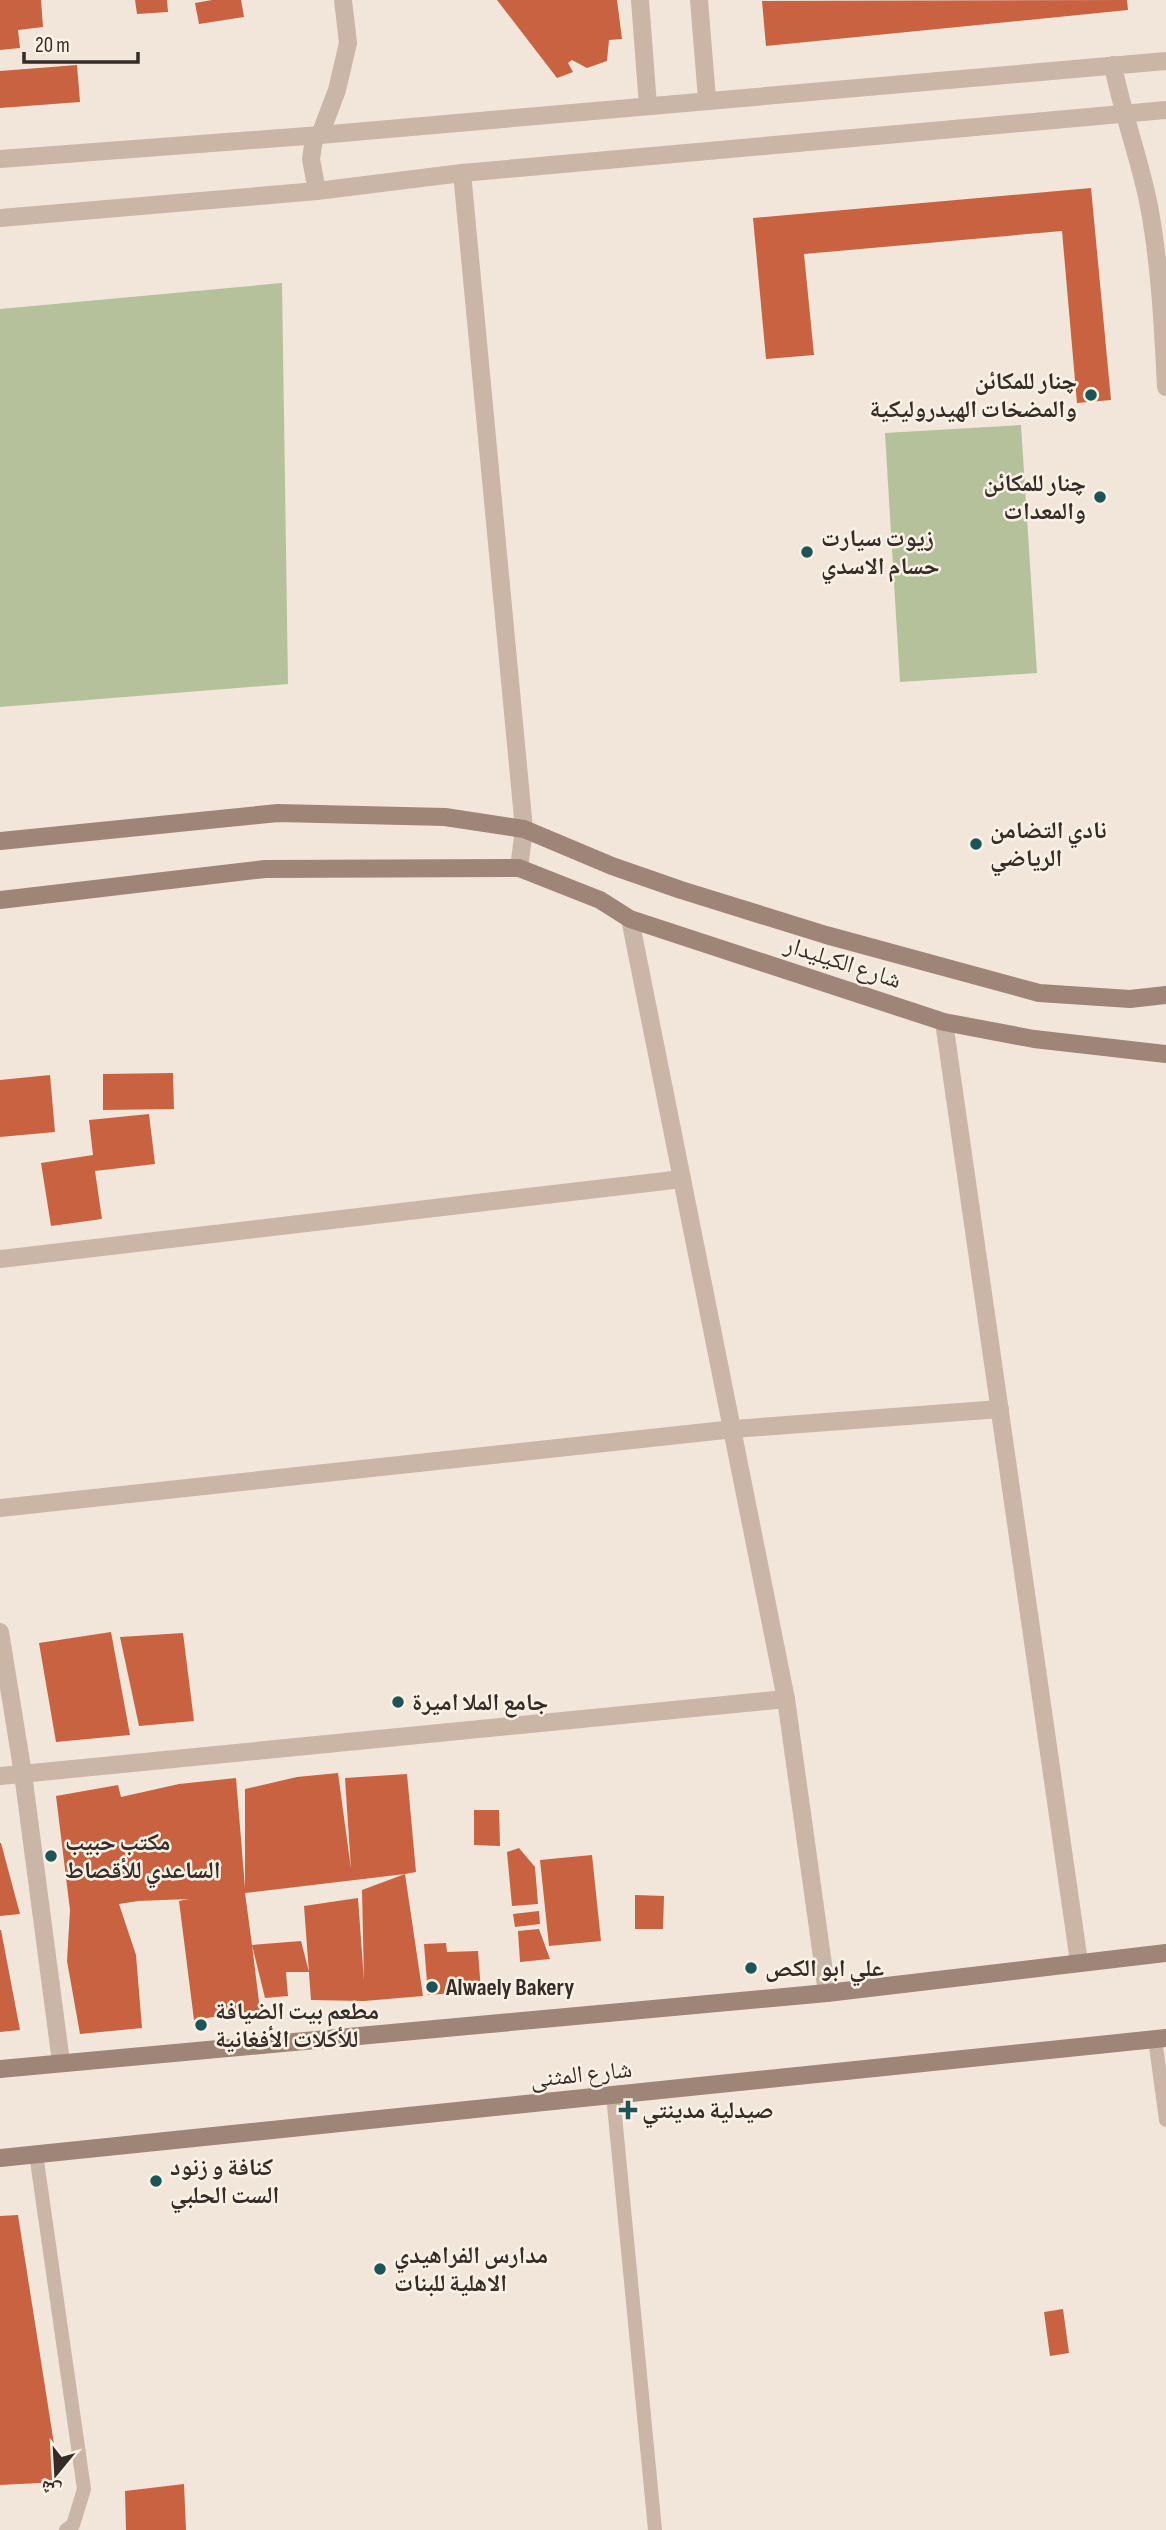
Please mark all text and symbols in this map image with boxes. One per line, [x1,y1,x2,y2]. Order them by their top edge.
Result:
scale bar [24,21,138,65]
text: 20 m [35,33,70,58]
place label: چنار للمكائن والمضخات الهيدروليكية [869,367,1077,424]
marker: چنار للمكائن والمضخات الهيدروليكية [1083,387,1099,403]
place label: چنار للمكائن والمعدات [984,469,1086,526]
marker: چنار للمكائن والمعدات [1092,489,1108,505]
place label: زيوت سيارت حسام الاسدي [821,524,940,585]
marker: زيوت سيارت حسام الاسدي [799,544,815,560]
place label: نادي التضامن الرياضي [990,816,1107,877]
marker: نادي التضامن الرياضي [968,836,984,852]
street label: شارع الكيليدار [780,930,905,995]
place label: جامع الملا اميرة [412,1688,548,1718]
marker: جامع الملا اميرة [390,1694,406,1710]
place label: مكتب حبيب الساعدي للأقصاط [65,1828,221,1889]
marker: مكتب حبيب الساعدي للأقصاط [43,1848,59,1864]
place label: علي ابو الكص [765,1954,884,1987]
marker: علي ابو الكص [743,1960,759,1976]
place label: Alwaely Bakery [445,1973,574,2002]
marker: Alwaely Bakery [424,1979,440,1995]
place label: مطعم بيت الضيافة للأكلات الأفغانية [215,1997,379,2054]
marker: مطعم بيت الضيافة للأكلات الأفغانية [193,2017,209,2033]
street label: شارع المثنى [529,2055,633,2094]
place label: صيدلية مدينتي [642,2096,774,2129]
marker: صيدلية مدينتي [620,2102,636,2118]
place label: كنافة و زنود الست الحلبي [170,2153,279,2214]
marker: كنافة و زنود الست الحلبي [148,2173,164,2189]
place label: مدارس الفراهيدي الاهلية للبنات [394,2241,548,2298]
marker: مدارس الفراهيدي الاهلية للبنات [372,2261,388,2277]
north arrow [21,2439,91,2509]
text: ش [38,2475,64,2503]

